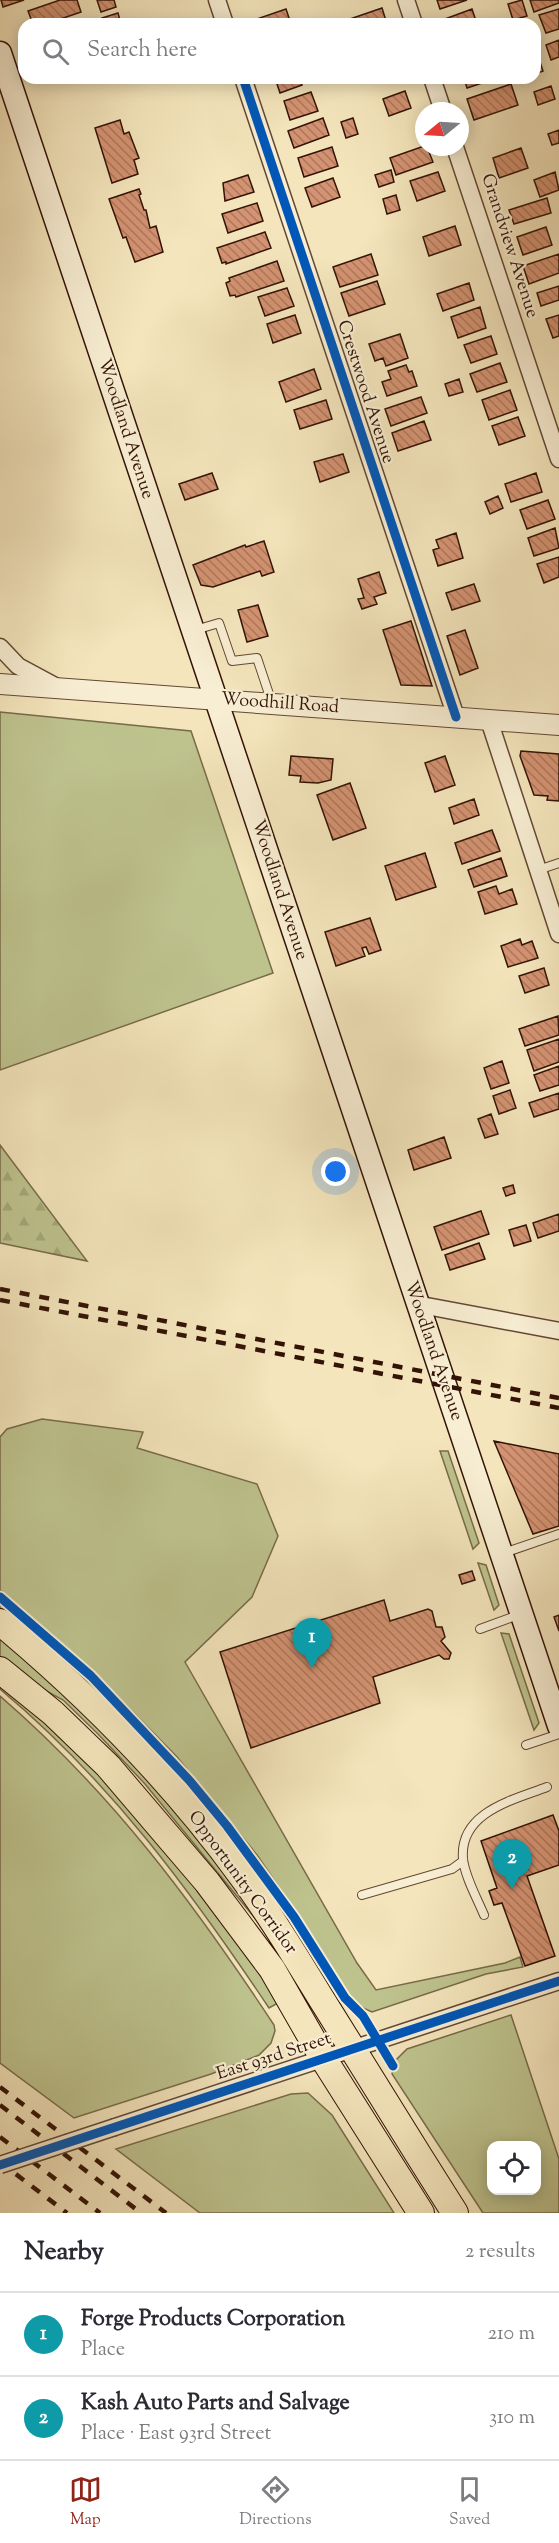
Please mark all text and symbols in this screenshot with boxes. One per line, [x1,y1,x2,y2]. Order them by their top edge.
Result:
search box [18,18,541,84]
icon: search [39,35,72,68]
text: Search here [87,35,197,67]
north arrow [415,102,469,156]
street label: Grandview Avenue [473,171,545,321]
street label: Crestwood Avenue [330,317,400,467]
street label: Woodland Avenue [90,356,160,502]
street label: Woodhill Road [220,687,340,721]
street label: Woodland Avenue [244,817,314,963]
your location [321,1157,350,1186]
street label: Woodland Avenue [397,1278,469,1424]
pin: 1 [292,1618,332,1668]
street label: Opportunity Corridor [181,1806,303,1960]
pin: 2 [492,1840,532,1889]
street label: East 93rd Street [213,2026,335,2088]
map controls [487,2141,541,2195]
button: locate [487,2141,541,2195]
text: Nearby [24,2234,104,2271]
text: 2 results [465,2238,535,2267]
text: Forge Products Corporation [81,2304,345,2336]
text: 1 [40,2320,47,2349]
text: 210 m [488,2320,535,2349]
text: Place [81,2336,125,2365]
text: Kash Auto Parts and Salvage [81,2388,350,2420]
text: 2 [39,2404,48,2433]
text: 310 m [489,2404,535,2433]
text: Place · East 93rd Street [81,2420,271,2449]
tab: Map [69,2473,102,2532]
tab: Directions [239,2473,312,2532]
tab: Saved [449,2473,490,2532]

